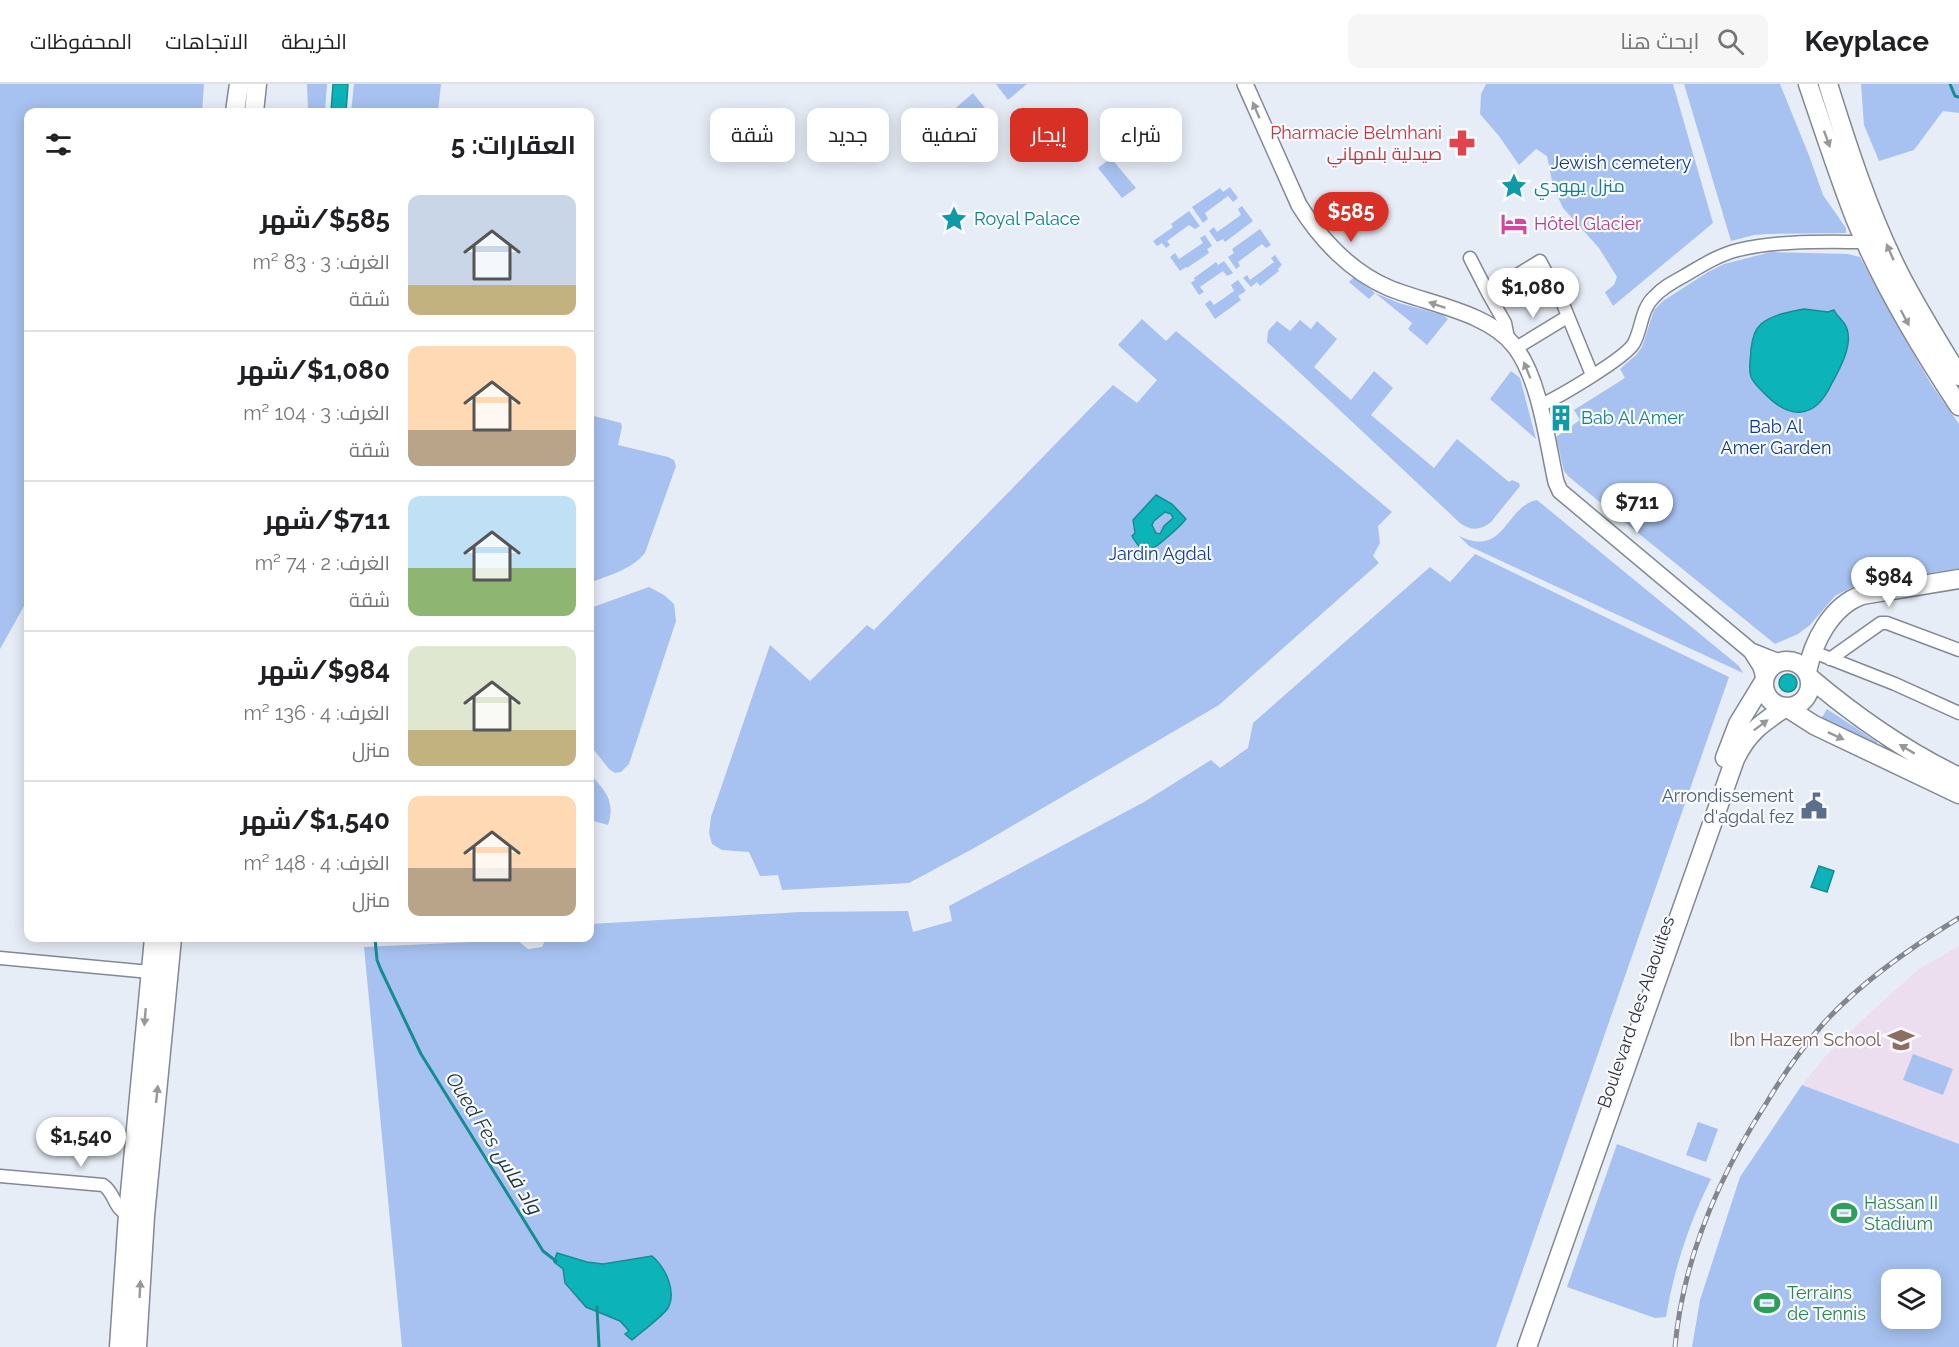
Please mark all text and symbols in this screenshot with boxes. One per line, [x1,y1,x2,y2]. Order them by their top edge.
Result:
search box [1348,14,1768,68]
icon: search [1714,25,1747,58]
text: Keyplace [1804,25,1929,58]
text: ابحث هنا [1620,28,1699,54]
text: المحفوظات [30,29,132,54]
text: الاتجاهات [165,29,248,54]
text: الخريطة [281,29,347,54]
one-way arrow [1251,101,1261,119]
chip: شقة [710,108,795,162]
chip: جديد [807,108,889,162]
chip: تصفية [901,108,998,162]
chip: إيجار [1010,108,1088,162]
chip: شراء [1100,108,1182,162]
place label: Pharmacie Belmhani صيدلية بلمهاني [1270,122,1442,168]
icon: filters [42,128,75,161]
pharmacy icon: Pharmacie Belmhani صيدلية بلمهاني [1447,128,1477,158]
text: العقارات: 5 [451,130,576,160]
one-way arrow [1823,130,1833,148]
park label: Jewish cemetery [1550,152,1692,173]
place icon: منزل يهودي [1499,171,1529,201]
place label: منزل يهودي [1534,175,1625,200]
pin: $585 [1315,192,1387,243]
text: $585 [1328,199,1374,223]
text: $585/شهر [260,204,390,234]
place icon: Royal Palace [939,204,969,234]
place label: Royal Palace [974,208,1080,229]
hotel icon: Hôtel Glacier [1499,209,1529,239]
place label: Hôtel Glacier [1534,213,1642,234]
icon: home [456,219,528,291]
one-way arrow [1885,242,1895,260]
text: الغرف: 3 · 83 m² [252,250,390,274]
pin: $1,080 [1484,268,1582,319]
text: $1,080 [1501,275,1565,299]
text: شقة [349,287,390,311]
one-way arrow [1428,299,1446,309]
one-way arrow [1900,309,1910,326]
text: $1,080/شهر [238,355,390,385]
one-way arrow [1522,361,1532,379]
icon: home [456,370,528,442]
text: الغرف: 3 · 104 m² [243,401,390,425]
building icon: Bab Al Amer [1546,403,1576,433]
place label: Bab Al Amer [1581,407,1685,428]
park label: Bab Al Amer Garden [1721,416,1831,458]
text: شقة [349,438,390,462]
pin: $711 [1601,483,1673,534]
text: $711 [1615,490,1659,514]
text: $711/شهر [264,505,390,535]
icon: home [456,520,528,592]
park label: Jardin Agdal [1109,543,1212,564]
text: الغرف: 2 · 74 m² [255,551,390,575]
pin: $984 [1853,557,1925,608]
text: $984 [1865,564,1913,588]
text: شقة [349,588,390,612]
text: $984/شهر [259,655,390,685]
icon: home [456,670,528,742]
text: الغرف: 4 · 136 m² [243,701,390,725]
one-way arrow [1753,718,1769,731]
one-way arrow [1828,732,1845,741]
text: منزل [352,738,390,762]
one-way arrow [1899,744,1915,755]
place label: Arrondissement d'agdal fez [1662,785,1794,827]
public building icon: Arrondissement d'agdal fez [1799,791,1829,821]
text: $1,540/شهر [240,805,390,835]
icon: home [456,820,528,892]
text: الغرف: 4 · 148 m² [243,851,390,875]
text: منزل [352,888,390,912]
street label: Boulevard des Alaouites [1593,913,1678,1110]
one-way arrow [141,1007,150,1026]
school or university icon: Ibn Hazem School [1886,1025,1916,1055]
place label: Ibn Hazem School [1729,1029,1881,1050]
water label: Oued Fes واد فاس [441,1068,548,1219]
one-way arrow [152,1085,162,1104]
pin: $1,540 [32,1117,130,1168]
text: $1,540 [50,1124,112,1148]
place label: Hassan II Stadium [1864,1192,1938,1234]
sports icon: Hassan II Stadium [1829,1198,1859,1228]
map controls [1881,1269,1941,1329]
button: layers [1881,1269,1941,1329]
one-way arrow [136,1279,145,1298]
place label: Terrains de Tennis [1787,1282,1866,1324]
sports icon: Terrains de Tennis [1752,1288,1782,1318]

